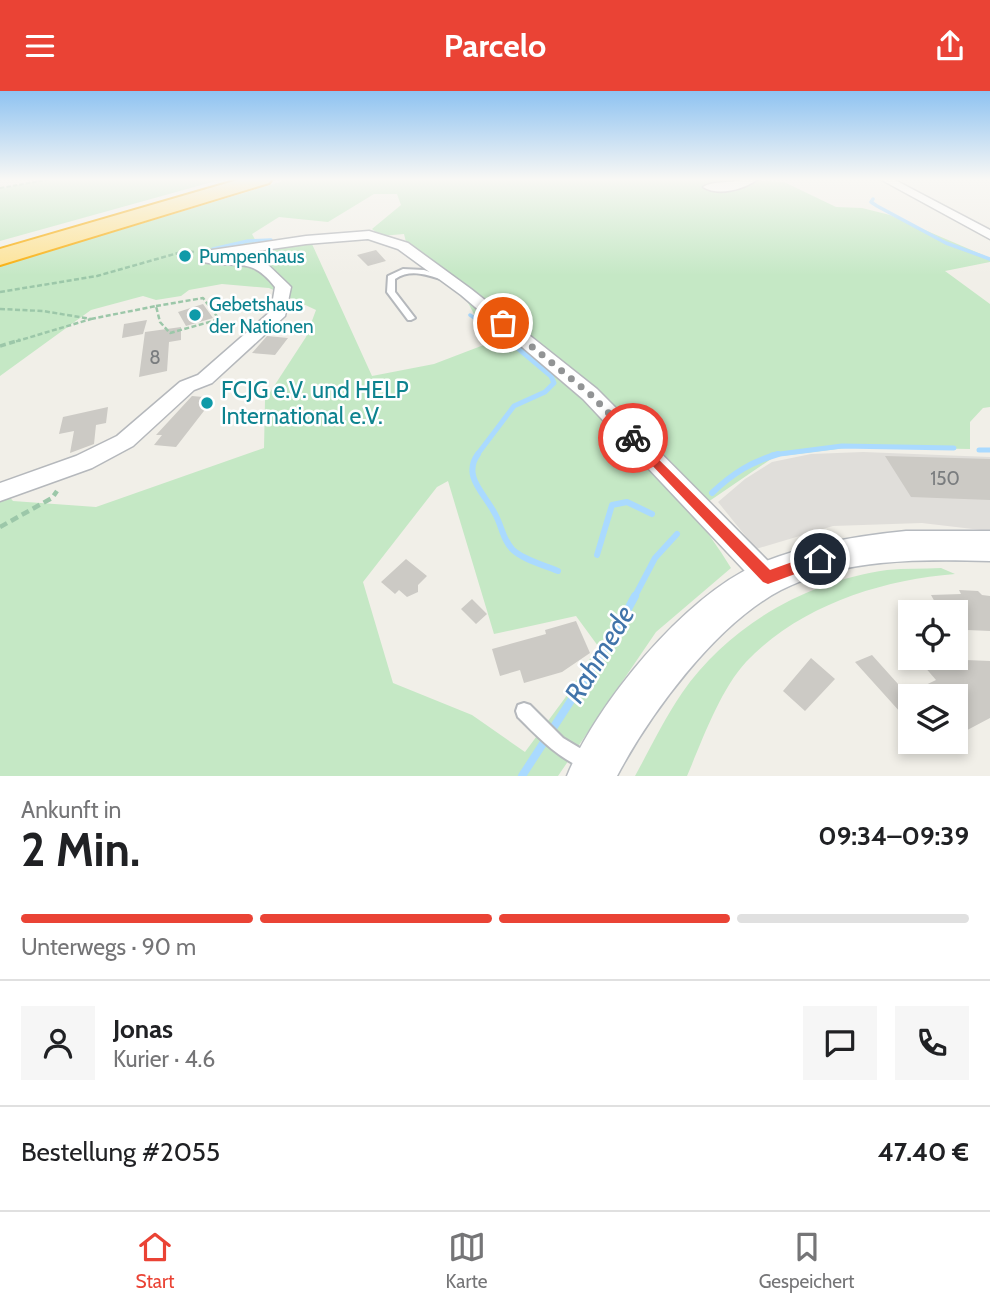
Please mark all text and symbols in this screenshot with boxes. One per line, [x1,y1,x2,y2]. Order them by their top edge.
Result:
text: Parcelo [444,26,546,65]
icon: menu [21,27,59,65]
icon: share [931,27,969,65]
place label: Pumpenhaus [199,245,305,268]
marker: Pumpenhaus [177,248,193,264]
place label: Gebetshaus der Nationen [209,293,314,338]
pin [473,293,533,353]
icon: bag [484,304,522,342]
marker: Gebetshaus der Nationen [187,307,203,323]
house number: 8 [149,346,161,369]
place label: FCJG e.V. und HELP International e.V. [221,376,409,430]
marker: FCJG e.V. und HELP International e.V. [199,395,215,411]
courier [598,403,668,473]
icon: bike [614,419,652,457]
house number: 150 [930,467,960,490]
pin [790,529,850,589]
icon: home [801,540,839,578]
water label: Rahmede [557,599,641,709]
map controls [898,600,968,754]
button: locate [898,600,968,670]
button: layers [898,684,968,754]
text: Ankunft in [21,796,121,824]
text: 09:34–09:39 [818,820,969,852]
text: 2 Min. [21,822,140,878]
text: Unterwegs · 90 m [21,933,196,961]
button: person [21,1006,95,1080]
button: chat [803,1006,877,1080]
button: phone [895,1006,969,1080]
text: Jonas [113,1013,173,1045]
text: Kurier · 4.6 [113,1045,215,1073]
text: Bestellung #2055 [21,1136,220,1168]
text: 47.40 € [878,1136,969,1168]
tab: Start [136,1228,174,1293]
tab: Karte [446,1228,487,1293]
tab: Gespeichert [759,1228,854,1293]

